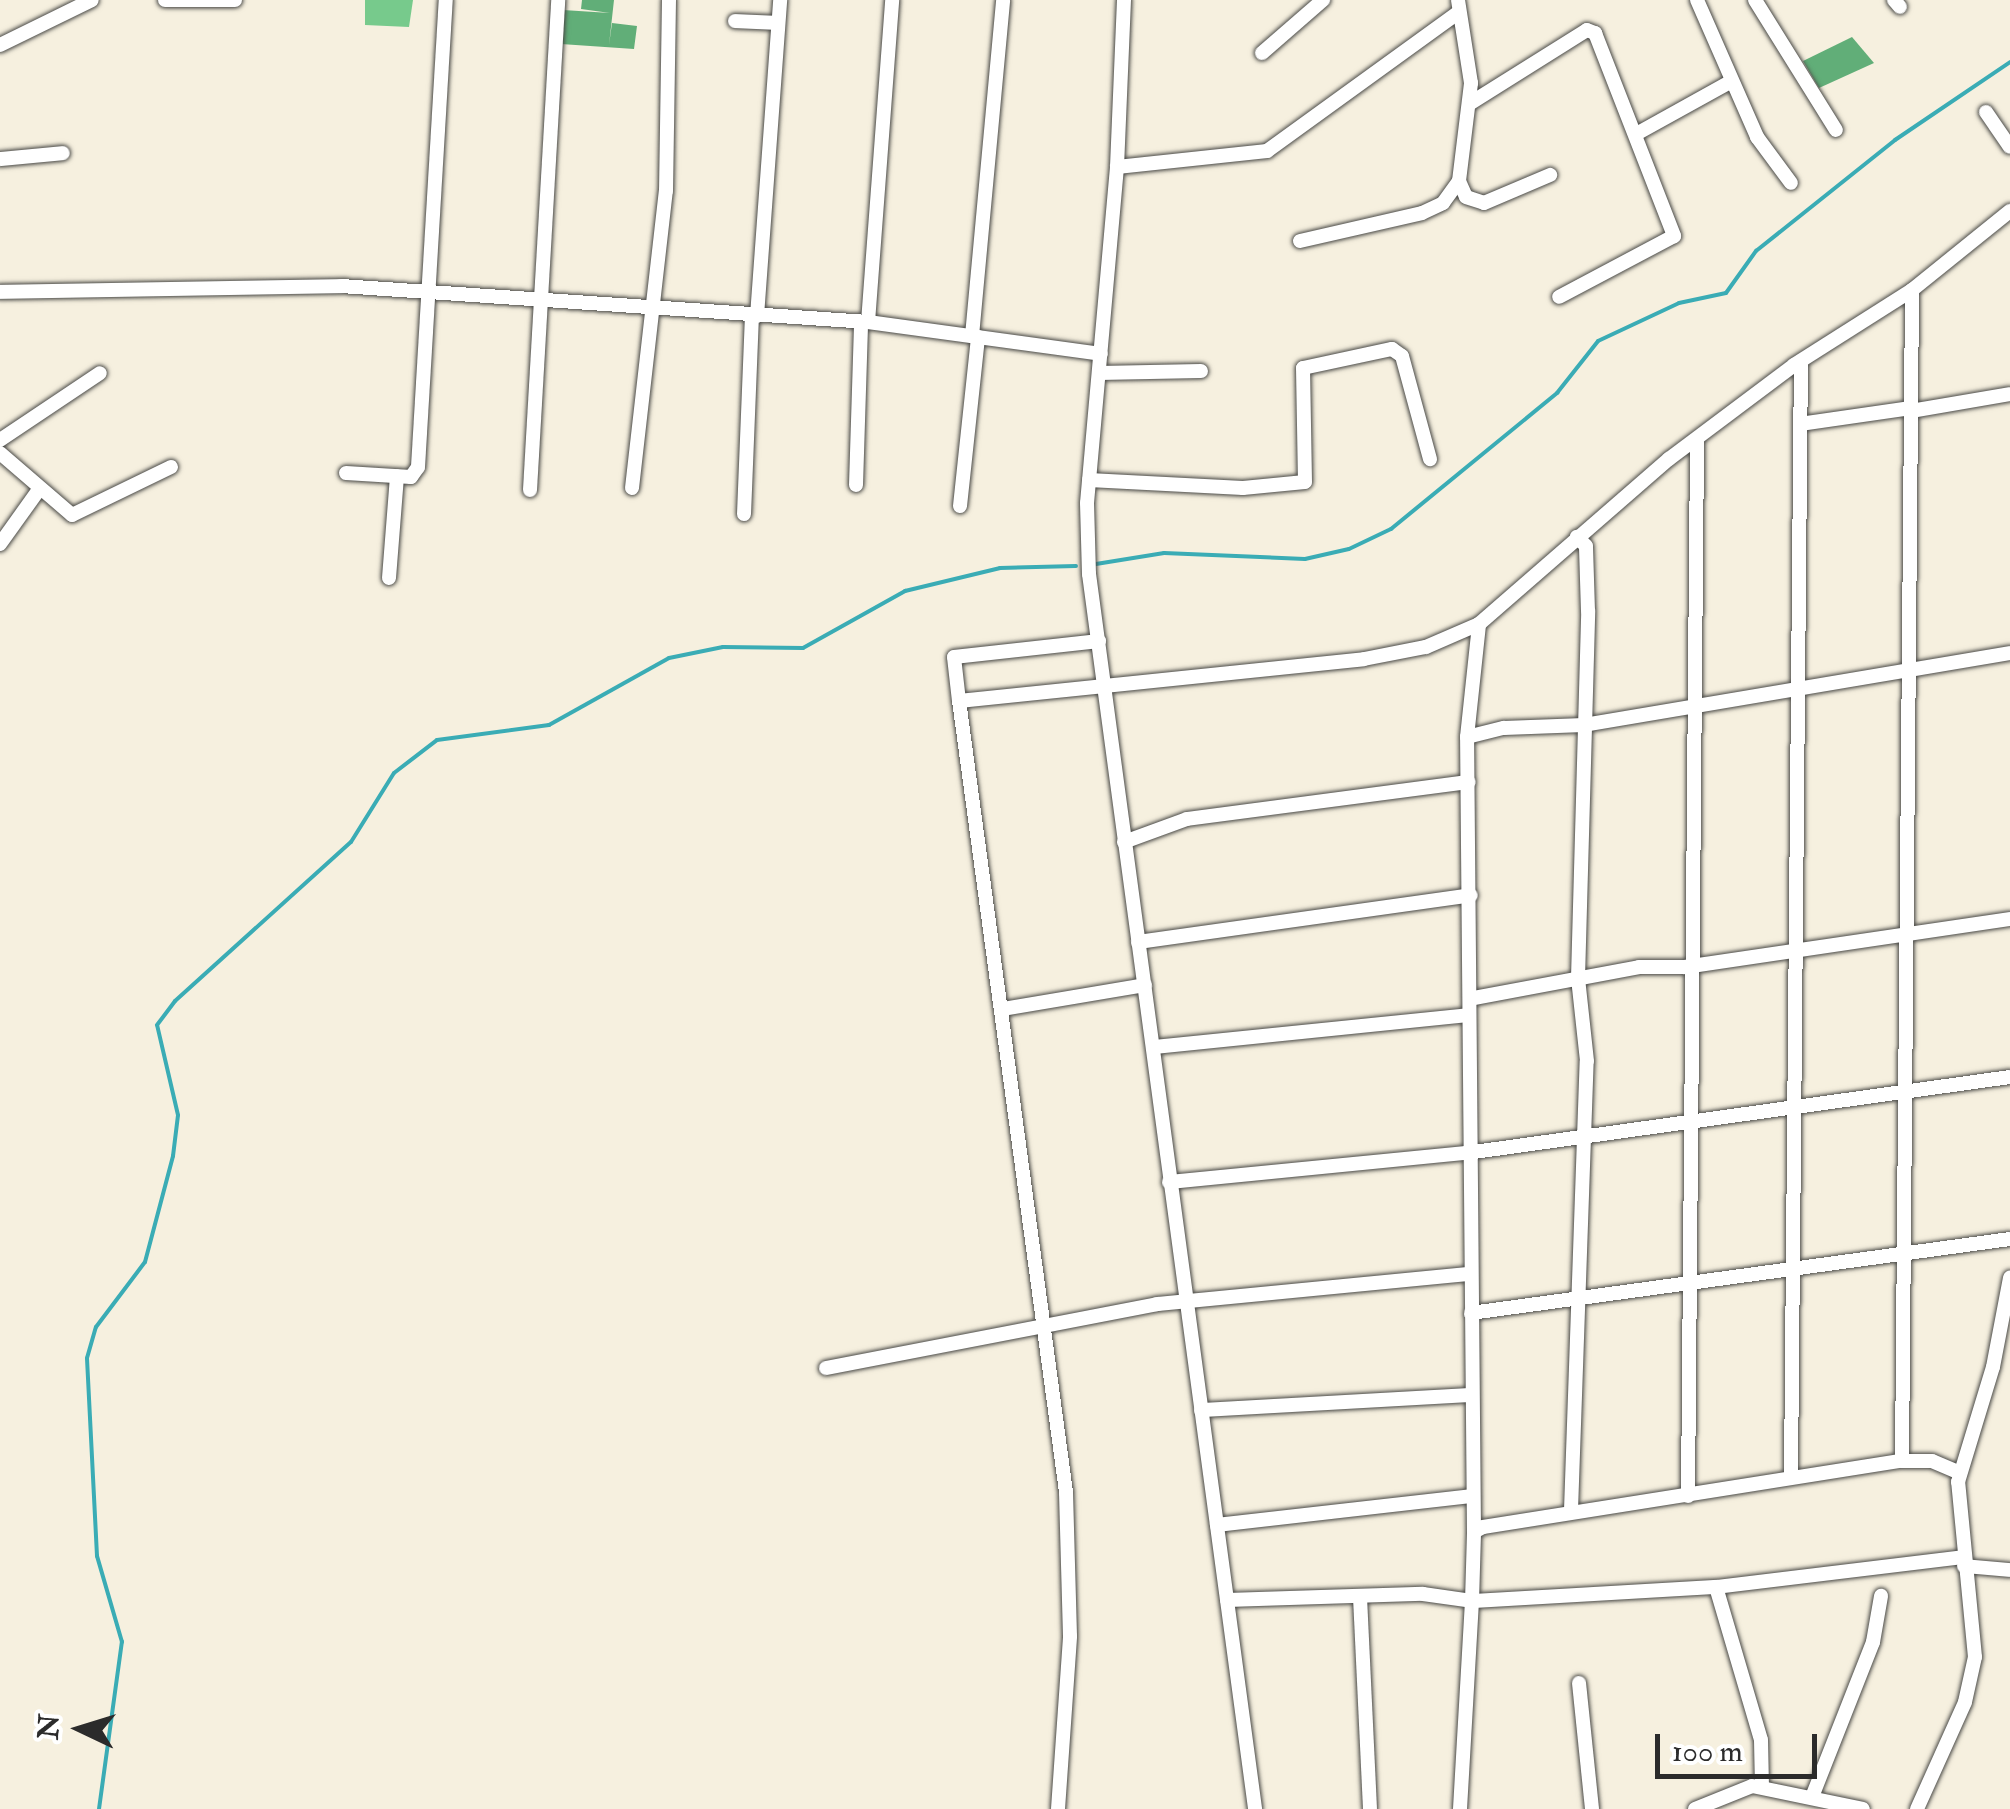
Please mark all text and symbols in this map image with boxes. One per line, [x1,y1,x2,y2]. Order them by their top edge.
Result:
north arrow [30,1679,130,1779]
text: N [31,1713,68,1741]
scale bar [1660,1714,1822,1776]
text: 100 m [1672,1733,1743,1770]

